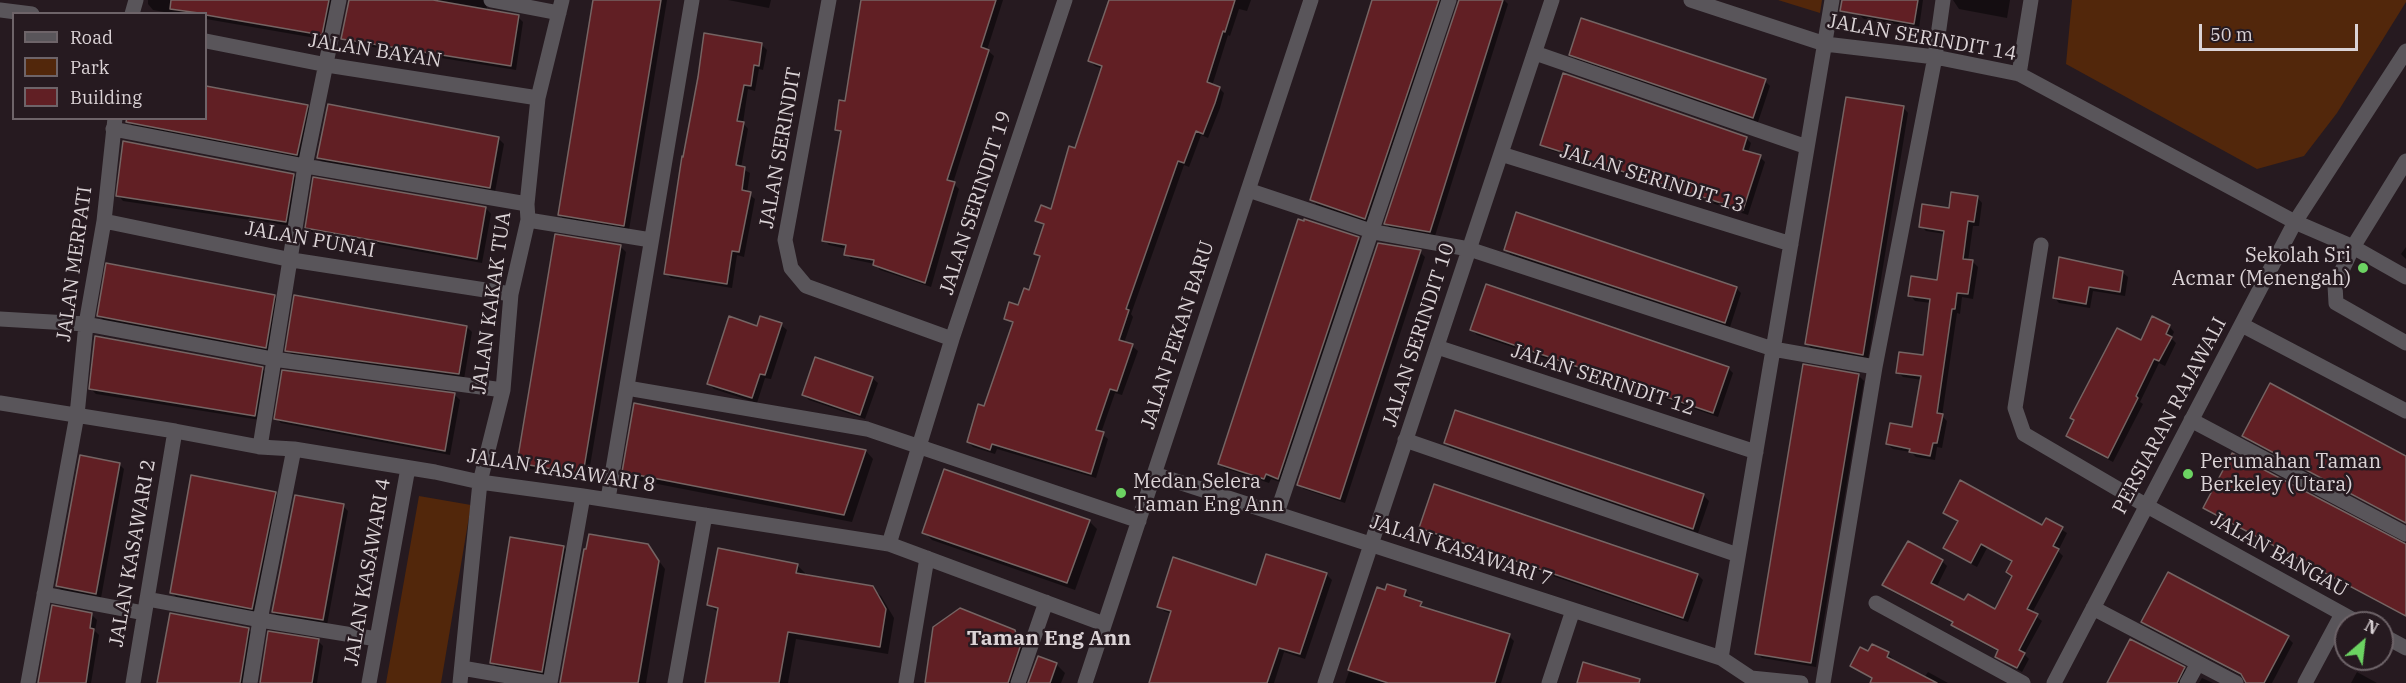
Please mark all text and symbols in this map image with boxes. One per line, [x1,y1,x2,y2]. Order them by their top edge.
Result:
street label: JALAN SERINDIT 14 [1826,10,2018,66]
legend [12,12,207,120]
scale bar [2202,12,2361,50]
text: 50 m [2210,23,2253,46]
text: Road [70,26,113,49]
street label: JALAN BAYAN [307,29,443,73]
text: Park [70,56,109,79]
street label: JALAN SERINDIT [755,66,807,230]
text: Building [70,86,142,109]
street label: JALAN SERINDIT 19 [935,108,1017,298]
street label: JALAN SERINDIT 13 [1557,140,1747,218]
street label: JALAN MERPATI [52,185,98,343]
street label: JALAN KAKAK TUA [467,210,517,396]
street label: JALAN PUNAI [243,217,377,263]
street label: JALAN PEKAN BARU [1136,238,1220,432]
street label: JALAN SERINDIT 10 [1378,240,1460,430]
place label: Sekolah Sri Acmar (Menengah) [2172,244,2351,291]
marker: Sekolah Sri Acmar (Menengah) [2356,261,2370,275]
street label: PERSIARAN RAJAWALI [2108,314,2232,518]
street label: JALAN SERINDIT 12 [1508,339,1698,421]
street label: JALAN KASAWARI 8 [465,444,657,498]
place label: Perumahan Taman Berkeley (Utara) [2200,450,2381,497]
street label: JALAN KASAWARI 2 [105,457,161,649]
marker: Perumahan Taman Berkeley (Utara) [2181,467,2195,481]
place label: Medan Selera Taman Eng Ann [1133,470,1284,517]
street label: JALAN KASAWARI 4 [340,476,396,668]
marker: Medan Selera Taman Eng Ann [1114,486,1128,500]
street label: JALAN BANGAU [2206,507,2352,603]
street label: JALAN KASAWARI 7 [1367,510,1555,592]
north arrow [2334,611,2394,671]
text: N [2361,615,2382,639]
district label: Taman Eng Ann [967,626,1131,652]

